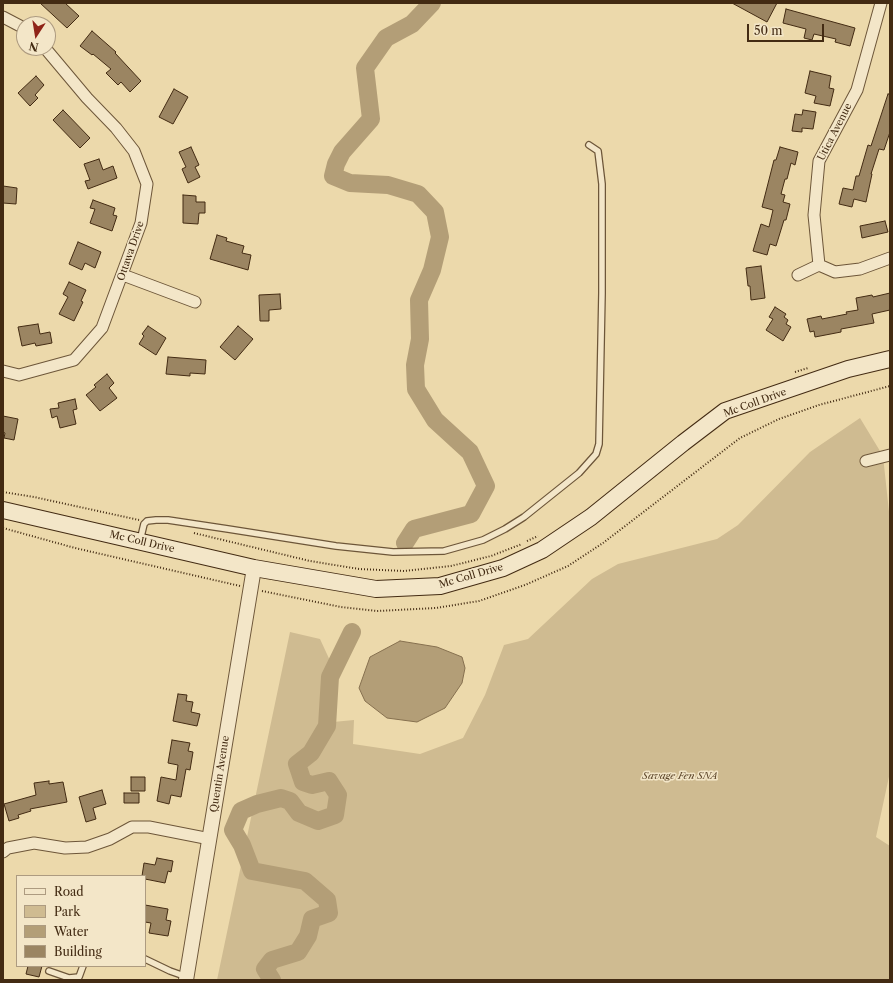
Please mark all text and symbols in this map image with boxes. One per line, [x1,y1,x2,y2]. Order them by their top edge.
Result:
north arrow [16,16,56,56]
scale bar [749,16,826,42]
text: 50 m [754,23,783,38]
text: N [28,39,40,55]
street label: Utica Avenue [815,101,855,163]
street label: Ottawa Drive [115,220,147,282]
street label: Mc Coll Drive [722,386,788,420]
street label: Mc Coll Drive [108,529,176,555]
street label: Mc Coll Drive [438,561,504,591]
street label: Quentin Avenue [208,735,232,813]
park label: Savage Fen SNA [642,770,718,782]
legend [16,875,146,967]
text: Road [54,884,84,899]
text: Park [54,904,80,919]
text: Water [54,924,88,939]
text: Building [54,944,102,959]

